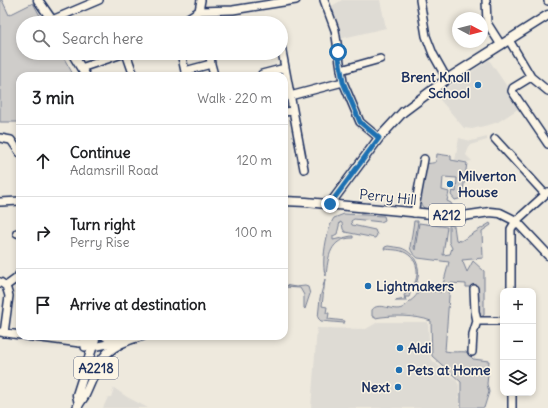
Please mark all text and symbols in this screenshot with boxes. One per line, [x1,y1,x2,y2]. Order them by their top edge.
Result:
north arrow [452,12,488,48]
search box [16,16,288,60]
icon: search [30,27,52,49]
text: Search here [62,29,143,48]
route start [329,43,347,61]
place label: Brent Knoll School [401,68,470,102]
marker: Brent Knoll School [473,80,483,90]
text: 3 min [32,87,74,109]
text: Walk · 220 m [197,90,272,107]
text: Continue [70,143,131,162]
icon: ahead [32,150,54,172]
text: 120 m [237,152,272,169]
text: Adamsrill Road [70,162,158,179]
place label: Milverton House [458,167,516,201]
marker: Milverton House [445,179,455,189]
street label: Perry Hill [358,185,418,209]
route end [321,195,339,213]
road number: A212 [429,204,465,226]
text: Turn right [70,215,135,234]
icon: right [32,222,54,244]
text: 100 m [235,224,272,241]
text: Perry Rise [70,234,130,251]
place label: Lightmakers [376,277,455,295]
marker: Lightmakers [363,281,373,291]
map controls [500,288,536,396]
button: + [500,288,536,324]
icon: arrive [32,294,54,316]
text: Arrive at destination [70,295,206,314]
button: − [500,324,536,360]
place label: Aldi [408,339,432,357]
marker: Aldi [395,343,405,353]
road number: A2218 [74,357,118,379]
button: layers [500,360,536,396]
place label: Pets at Home [407,361,491,379]
marker: Pets at Home [394,365,404,375]
place label: Next [361,378,390,396]
marker: Next [393,382,403,392]

